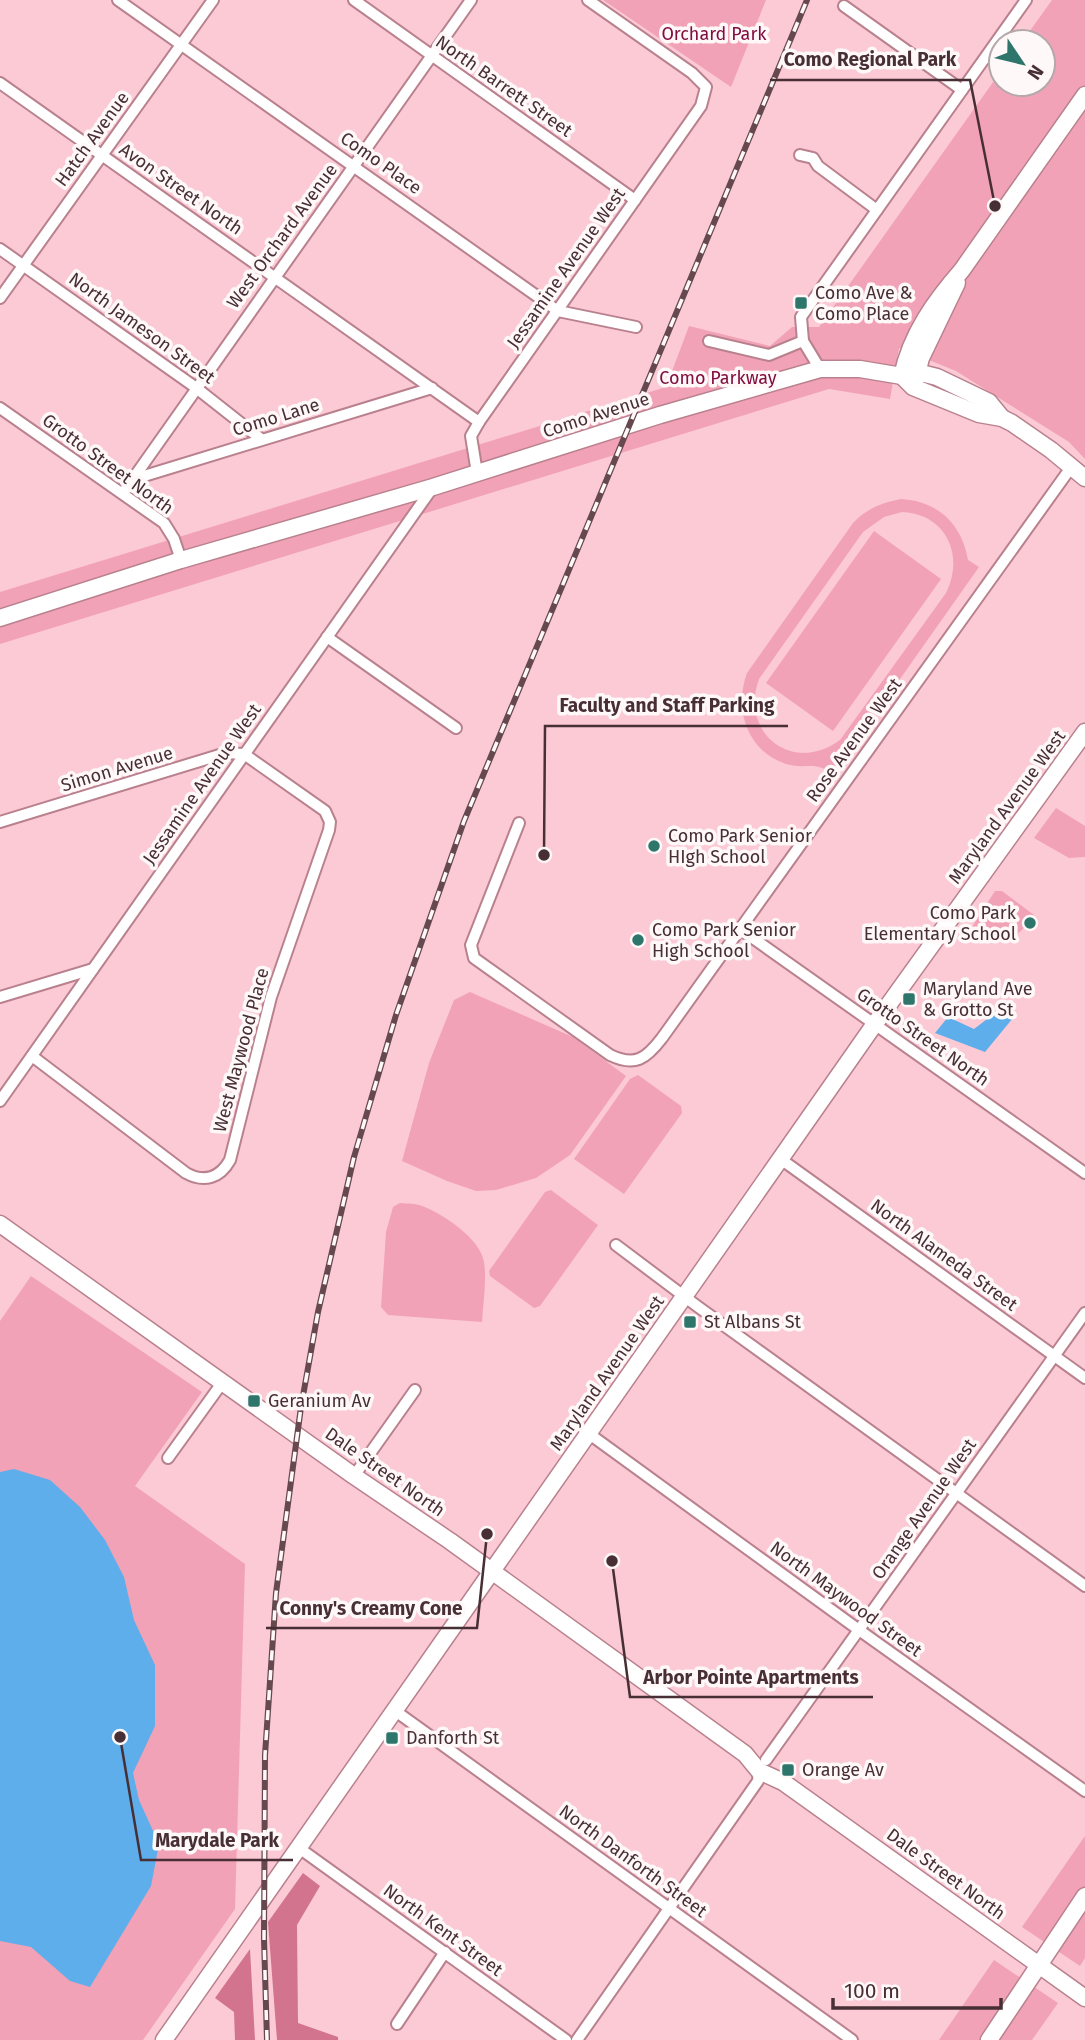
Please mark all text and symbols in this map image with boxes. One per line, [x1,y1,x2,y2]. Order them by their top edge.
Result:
park label: Orchard Park [661,23,767,45]
north arrow [987,28,1057,98]
street label: North Barrett Street [431,31,577,142]
callout: Como Regional Park [770,40,970,80]
text: Como Regional Park [784,48,957,71]
text: N [1022,61,1049,84]
street label: Hatch Avenue [50,87,134,191]
street label: Como Place [336,127,426,199]
street label: Avon Street North [115,138,247,240]
street label: West Orchard Avenue [222,159,342,313]
street label: Jessamine Avenue West [502,183,630,353]
street label: North Jameson Street [65,268,220,389]
place label: Como Ave & Como Place [815,282,913,325]
marker: Como Ave & Como Place [793,295,809,311]
park label: Como Parkway [659,367,777,389]
street label: Como Avenue [540,387,652,443]
street label: Como Lane [230,393,322,441]
street label: Grotto Street North [38,409,178,519]
street label: Rose Avenue West [802,673,907,806]
callout: Faculty and Staff Parking [545,686,788,726]
text: Faculty and Staff Parking [560,694,775,717]
street label: Jessamine Avenue West [138,699,266,869]
street label: Maryland Avenue West [944,725,1070,888]
street label: Simon Avenue [58,742,176,796]
place label: Como Park Senior HIgh School [668,825,812,868]
marker: Como Park Senior HIgh School [646,838,662,854]
place label: Como Park Elementary School [864,902,1017,945]
marker: Como Park Elementary School [1022,915,1038,931]
place label: Como Park Senior High School [652,919,796,962]
marker: Como Park Senior High School [630,932,646,948]
street label: West Maywood Place [208,965,274,1135]
place label: Maryland Ave & Grotto St [923,978,1033,1021]
street label: Grotto Street North [853,983,993,1091]
marker: Maryland Ave & Grotto St [901,991,917,1007]
street label: North Alameda Street [866,1194,1022,1316]
street label: Maryland Avenue West [545,1291,669,1455]
place label: St Albans St [704,1311,802,1333]
marker: St Albans St [682,1314,698,1330]
place label: Geranium Av [268,1390,371,1412]
marker: Geranium Av [246,1393,262,1409]
street label: Dale Street North [321,1422,449,1522]
street label: Orange Avenue West [867,1434,981,1584]
street label: North Maywood Street [766,1537,927,1662]
callout: Conny's Creamy Cone [266,1588,477,1628]
text: Conny's Creamy Cone [279,1597,463,1620]
callout: Arbor Pointe Apartments [630,1657,873,1697]
text: Arbor Pointe Apartments [642,1666,859,1689]
place label: Danforth St [406,1727,500,1749]
marker: Danforth St [384,1730,400,1746]
place label: Orange Av [802,1759,884,1781]
marker: Orange Av [780,1762,796,1778]
street label: North Danforth Street [555,1800,712,1922]
callout: Marydale Park [141,1820,293,1860]
street label: Dale Street North [882,1824,1010,1924]
text: Marydale Park [155,1829,279,1852]
street label: North Kent Street [379,1879,507,1981]
scale bar [833,1966,1001,2010]
text: 100 m [844,1978,900,2004]

